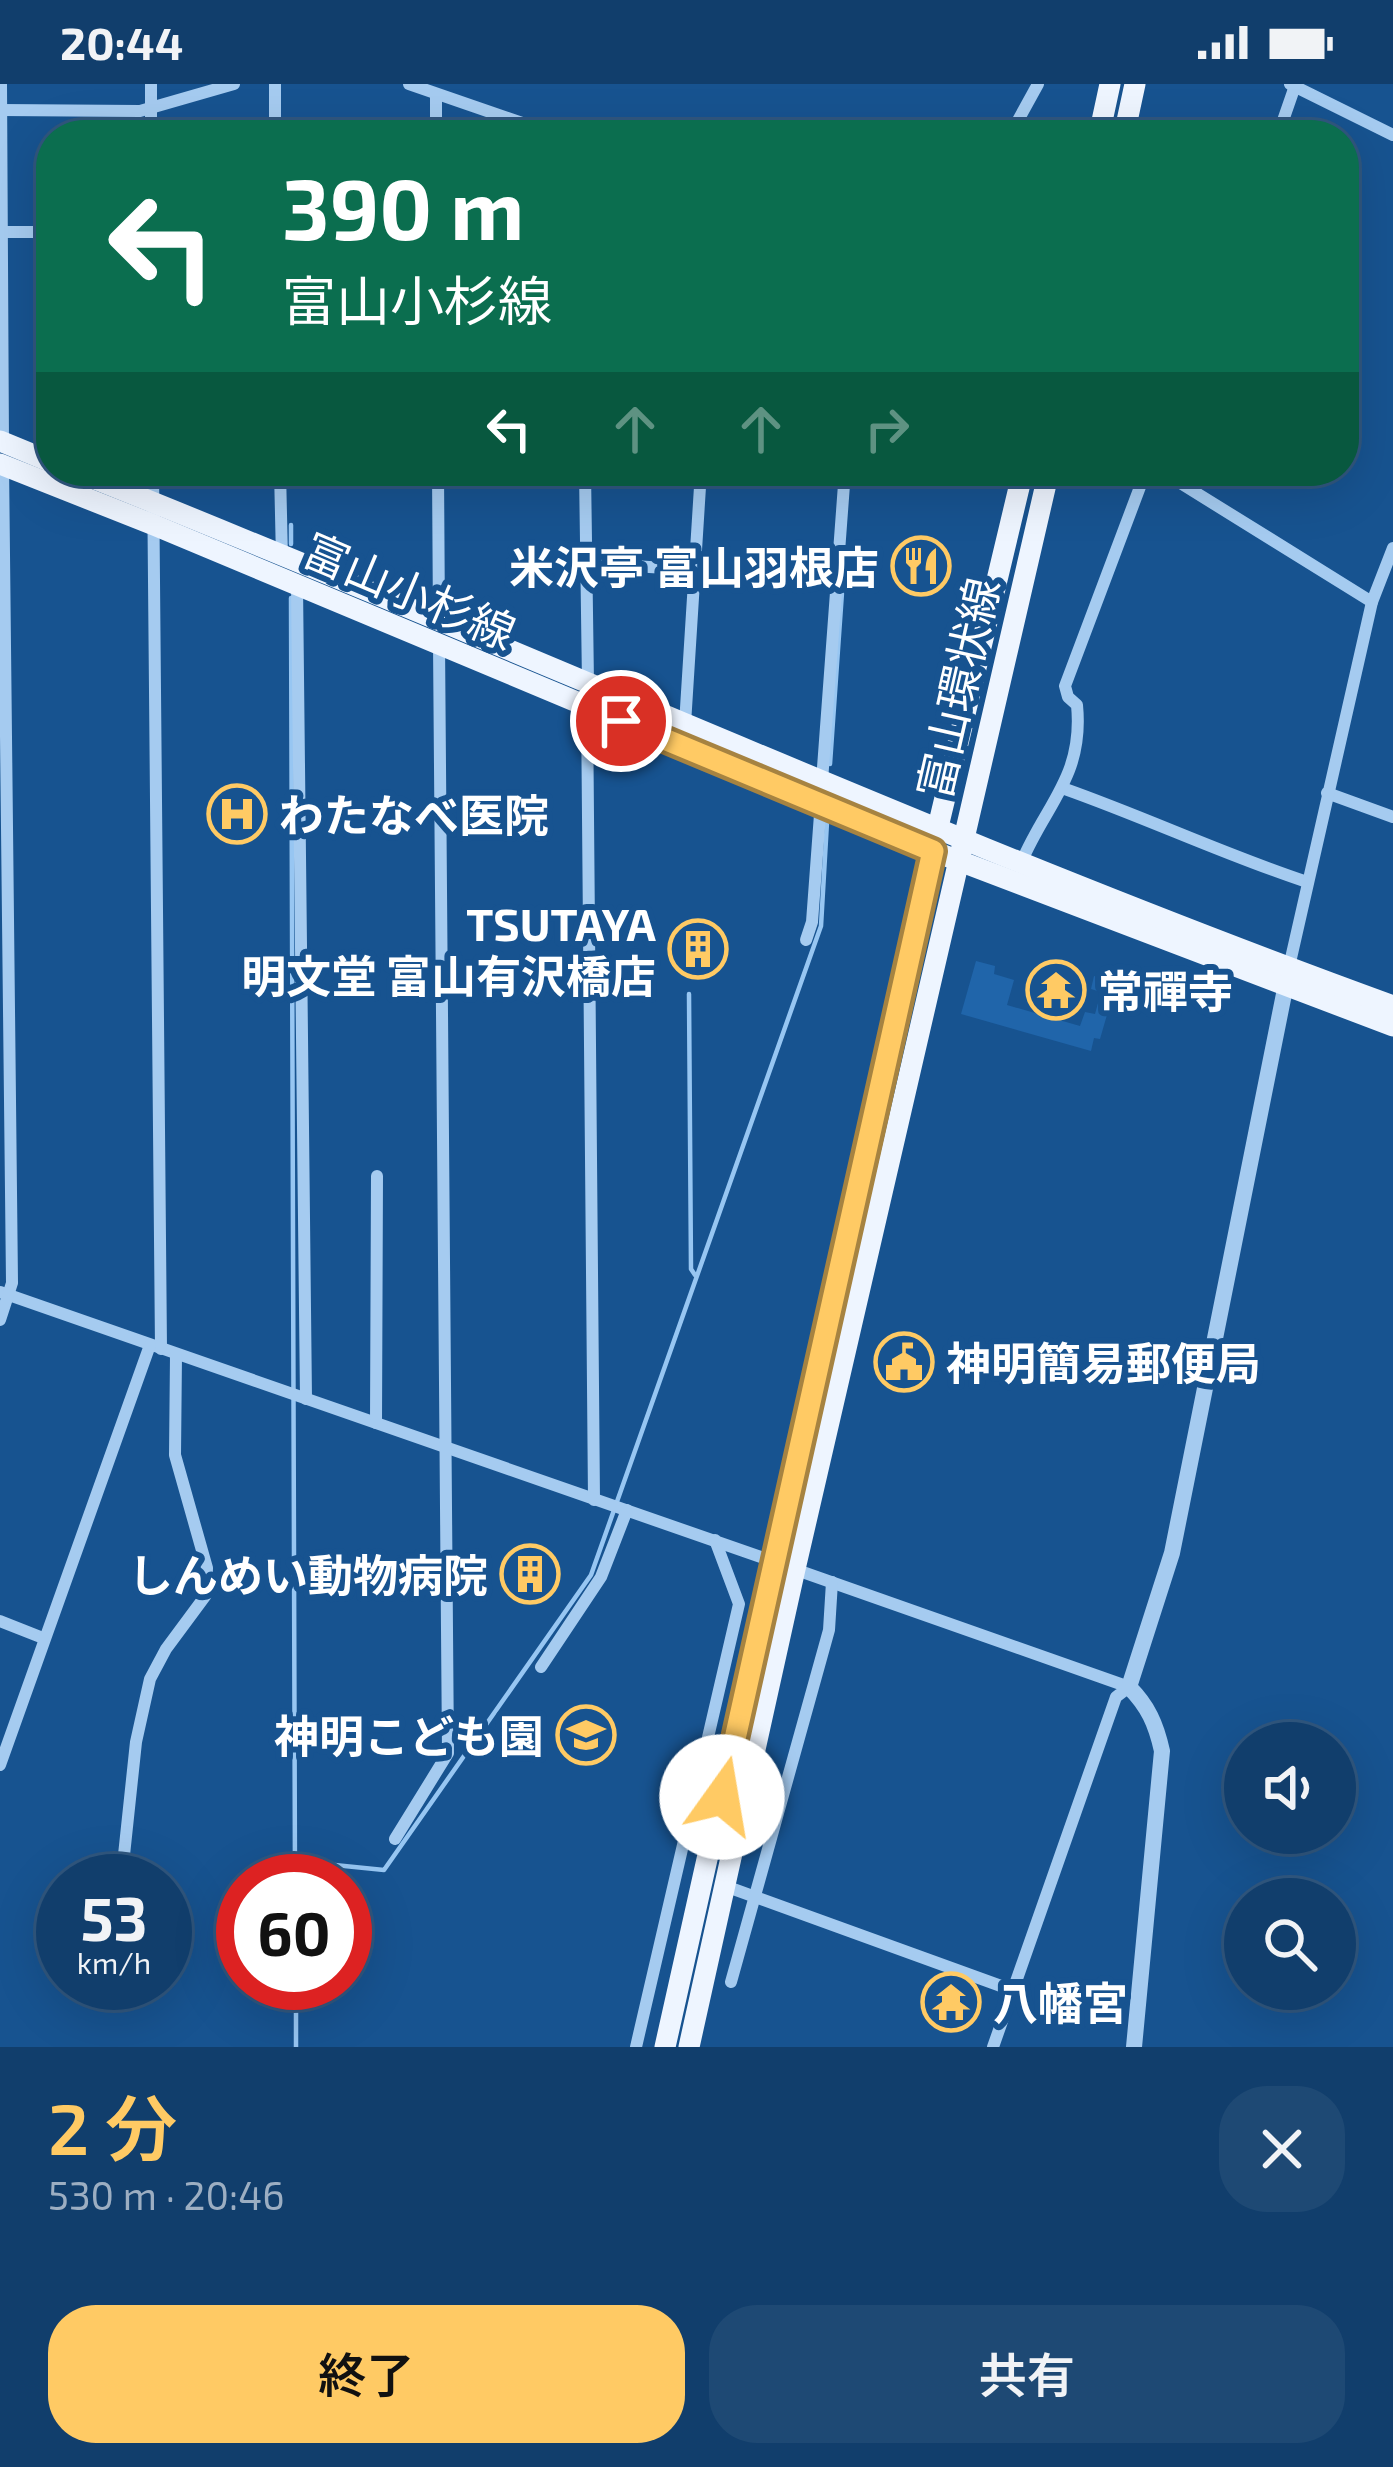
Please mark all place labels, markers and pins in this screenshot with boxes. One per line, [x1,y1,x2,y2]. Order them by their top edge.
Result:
restaurant icon: 米沢亭 富山羽根店 [890,535,952,597]
place label: 米沢亭 富山羽根店 [509,539,879,593]
pin [570,670,672,772]
hospital icon: わたなべ医院 [206,783,268,845]
place label: わたなべ医院 [279,787,549,841]
place label: TSUTAYA 明文堂 富山有沢橋店 [241,896,657,1002]
building icon: TSUTAYA 明文堂 富山有沢橋店 [667,918,729,980]
temple icon: 常禪寺 [1025,959,1087,1021]
place label: 常禪寺 [1098,963,1233,1017]
public building icon: 神明簡易郵便局 [873,1331,935,1393]
place label: 神明簡易郵便局 [946,1335,1261,1389]
building icon: しんめい動物病院 [499,1543,561,1605]
place label: しんめい動物病院 [128,1547,488,1601]
school or university icon: 神明こども園 [555,1704,617,1766]
place label: 神明こども園 [274,1708,544,1762]
temple icon: 八幡宮 [920,1971,982,2033]
place label: 八幡宮 [993,1975,1128,2029]

